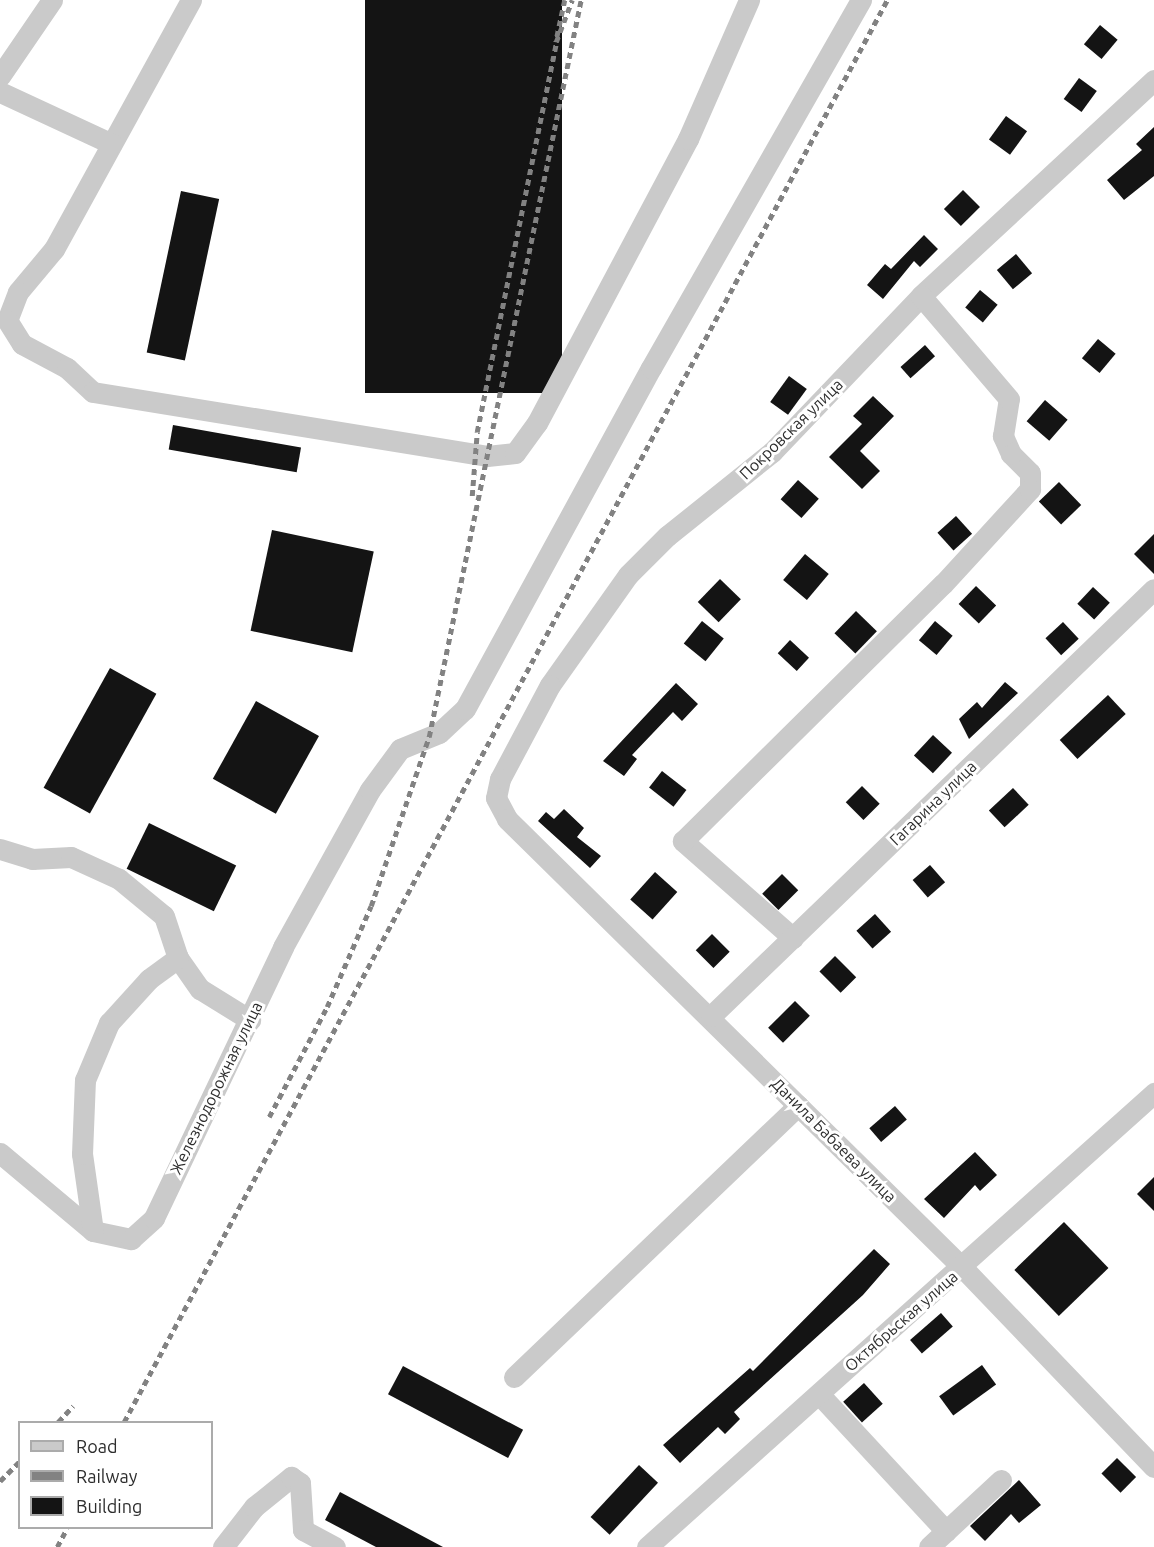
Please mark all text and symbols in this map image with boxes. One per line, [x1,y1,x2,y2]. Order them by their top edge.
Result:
street label: Покровская улица [735,375,847,483]
street label: Гагарина улица [886,757,980,849]
street label: Железнодорожная улица [166,999,266,1177]
street label: Данила Бабаева улица [768,1074,900,1206]
street label: Октябрьская улица [841,1267,961,1375]
legend [18,1421,213,1529]
text: Road [76,1436,118,1456]
text: Railway [76,1466,137,1486]
text: Building [76,1496,142,1516]

